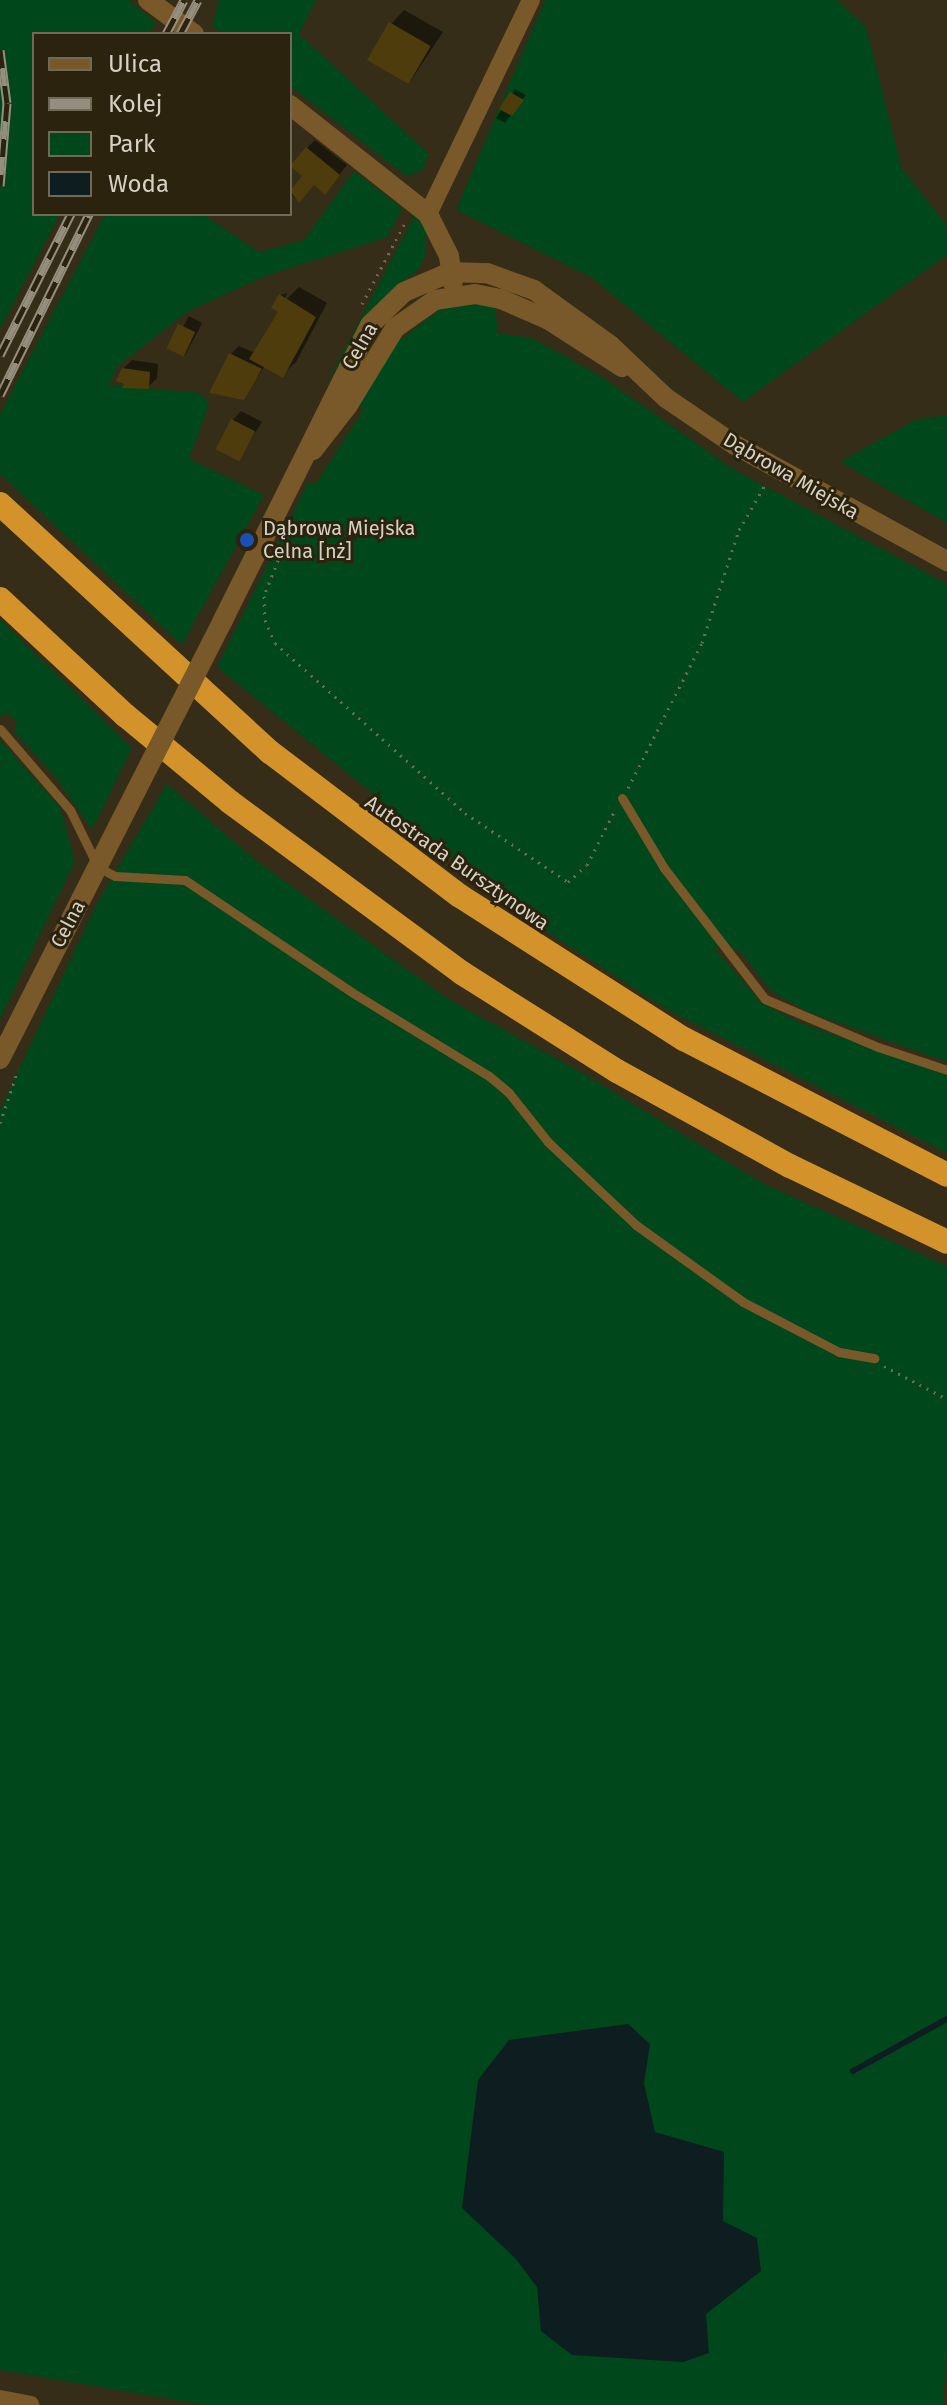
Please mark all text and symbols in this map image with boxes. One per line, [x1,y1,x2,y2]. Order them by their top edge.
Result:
legend [32,32,292,216]
text: Ulica [108,50,162,78]
text: Kolej [108,90,163,118]
text: Park [108,130,155,158]
text: Woda [108,170,169,198]
street label: Celna [337,318,383,374]
street label: Dąbrowa Miejska [719,428,863,524]
place label: Dąbrowa Miejska Celna [nż] [263,516,415,563]
marker: Dąbrowa Miejska Celna [nż] [238,531,256,549]
street label: Autostrada Bursztynowa [360,790,554,936]
street label: Celna [46,896,90,952]

